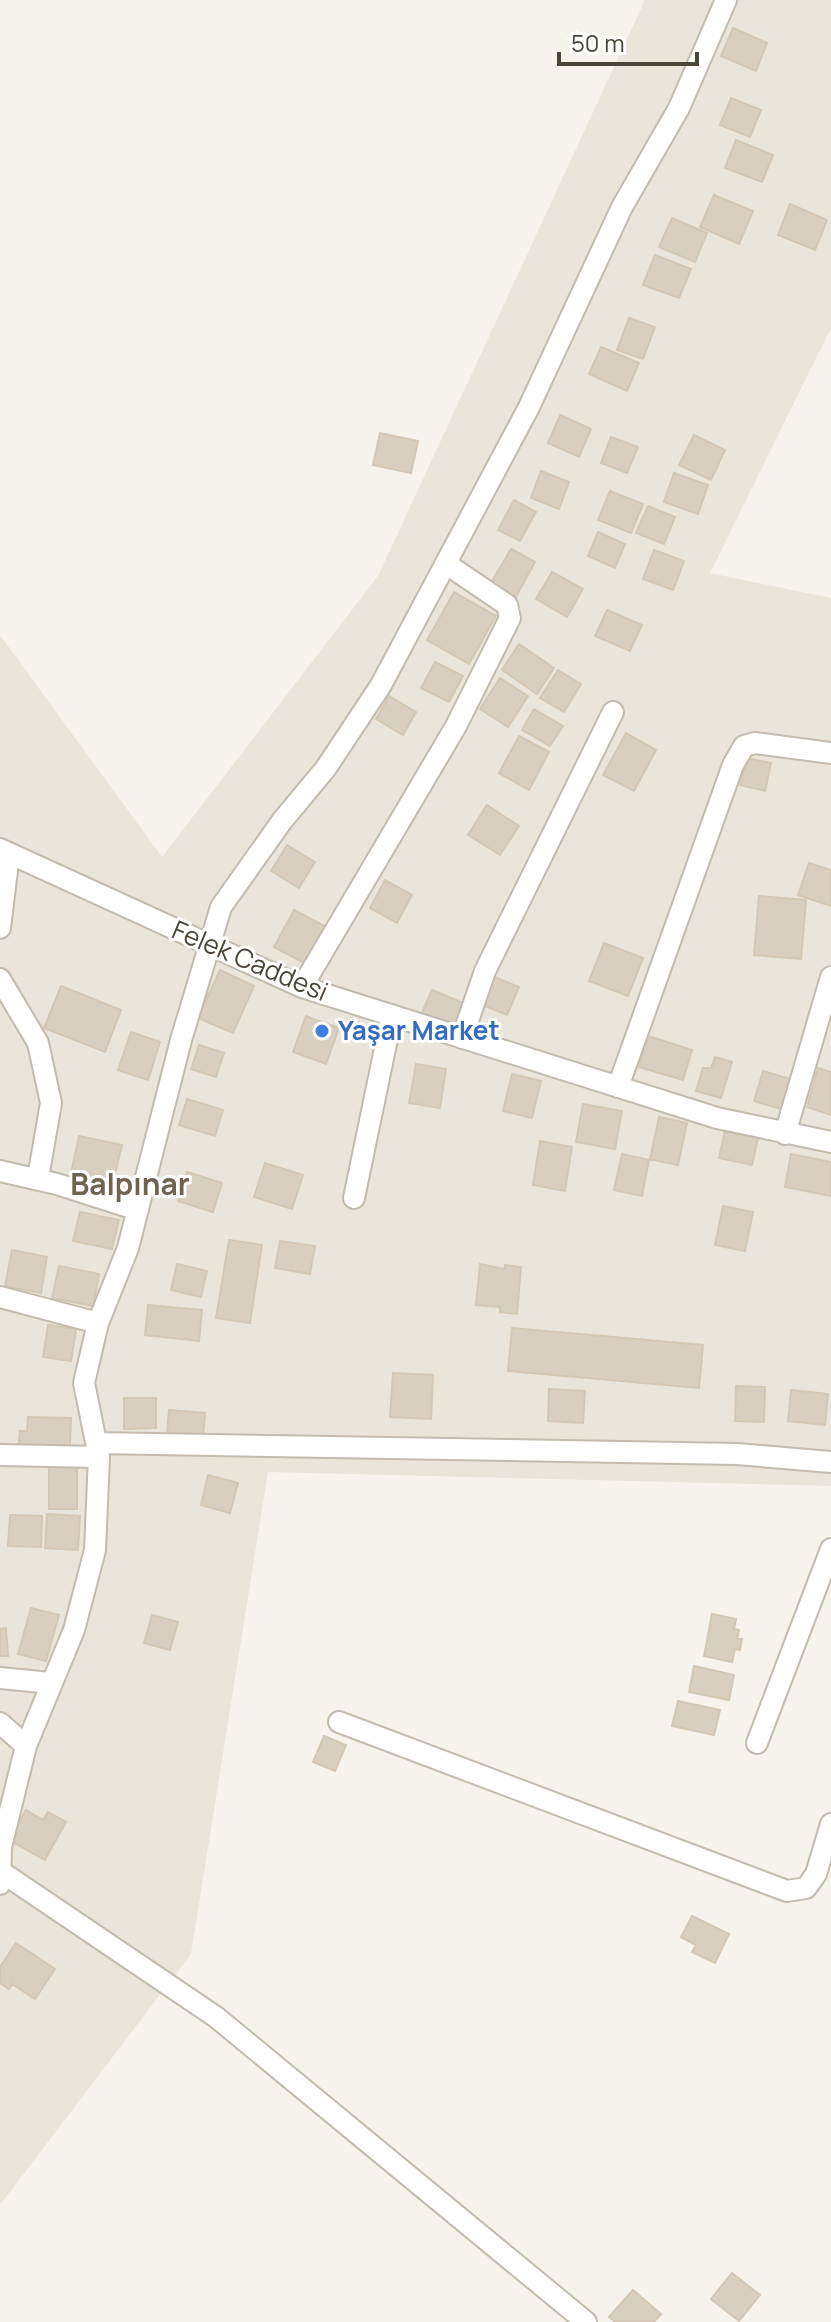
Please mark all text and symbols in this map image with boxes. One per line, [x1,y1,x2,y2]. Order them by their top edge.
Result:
scale bar [559,16,697,66]
text: 50 m [571,26,625,59]
street label: Felek Caddesi [167,911,334,1009]
place label: Yaşar Market [338,1012,500,1048]
marker: Yaşar Market [313,1022,331,1040]
district label: Balpınar [70,1163,190,1204]

